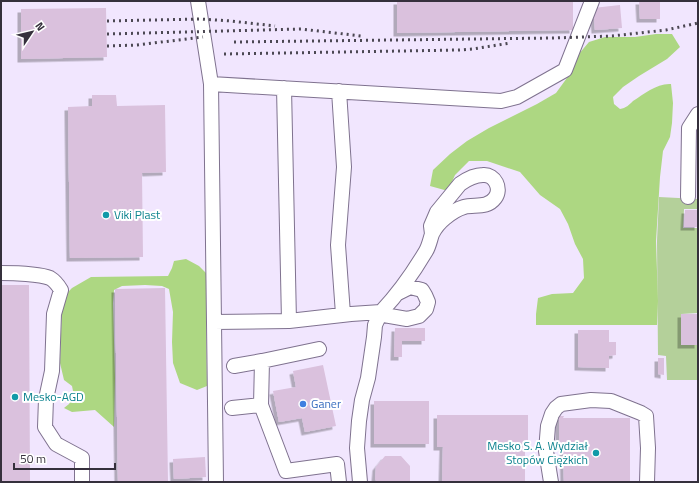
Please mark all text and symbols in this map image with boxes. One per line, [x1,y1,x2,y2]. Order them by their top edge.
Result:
north arrow [12,12,52,52]
text: N [31,19,49,34]
place label: Viki Plast [114,205,161,224]
marker: Viki Plast [101,210,111,220]
place label: Mesko-AGD [23,387,84,406]
marker: Mesko-AGD [10,392,20,402]
place label: Ganer [311,394,341,413]
marker: Ganer [298,399,308,409]
place label: Mesko S. A. Wydział Stopów Ciężkich [487,436,588,469]
scale bar [14,445,115,471]
marker: Mesko S. A. Wydział Stopów Ciężkich [591,448,601,458]
text: 50 m [20,449,46,468]

